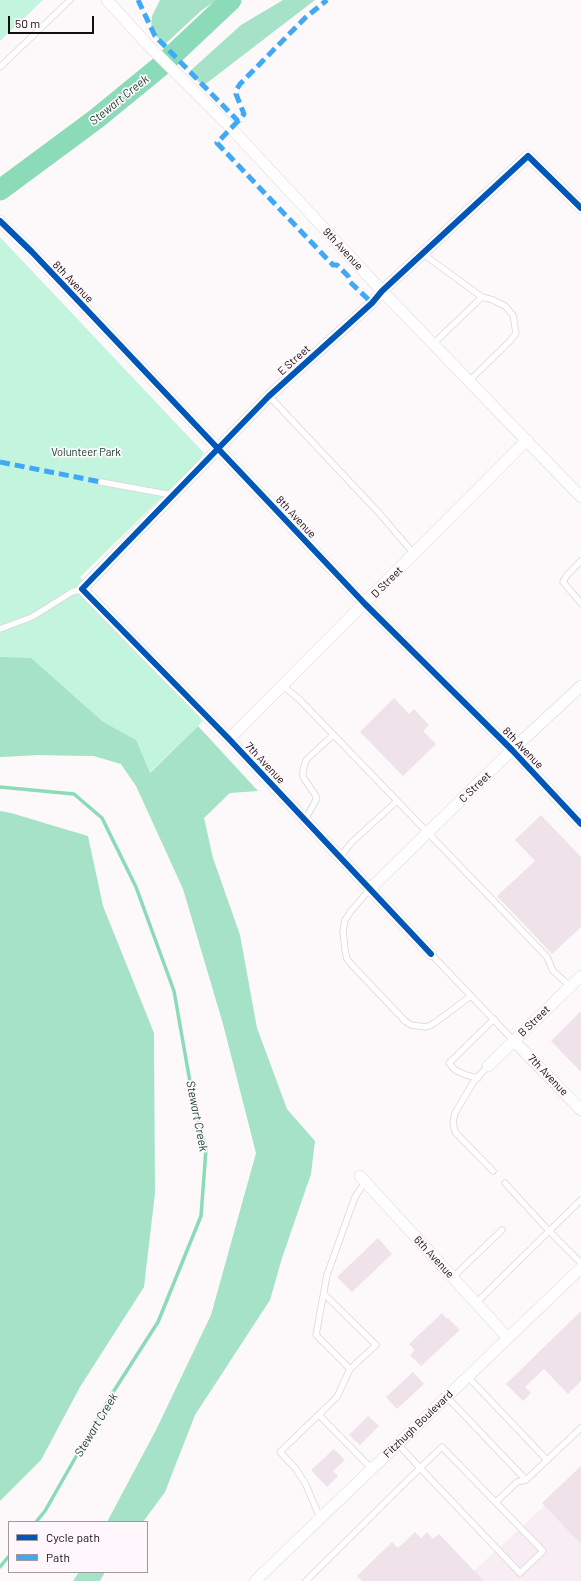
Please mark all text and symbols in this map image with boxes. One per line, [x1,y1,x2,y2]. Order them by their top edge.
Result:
scale bar [10,8,96,34]
text: 50 m [15,16,40,30]
water label: Stewart Creek [87,72,151,128]
street label: 9th Avenue [320,225,366,273]
street label: 8th Avenue [50,258,96,306]
street label: E Street [275,342,313,378]
park label: Volunteer Park [51,445,121,459]
street label: 8th Avenue [273,493,319,541]
street label: D Street [369,564,405,600]
street label: 8th Avenue [500,724,546,772]
street label: 7th Avenue [242,739,288,787]
street label: C Street [456,769,494,805]
street label: B Street [515,1003,553,1039]
street label: 7th Avenue [525,1052,571,1098]
water label: Stewart Creek [183,1079,211,1153]
street label: 6th Avenue [411,1233,457,1281]
street label: Fitzhugh Boulevard [381,1387,455,1461]
water label: Stewart Creek [71,1391,121,1459]
legend [8,1521,148,1573]
text: Cycle path [46,1530,100,1544]
text: Path [46,1550,70,1564]

